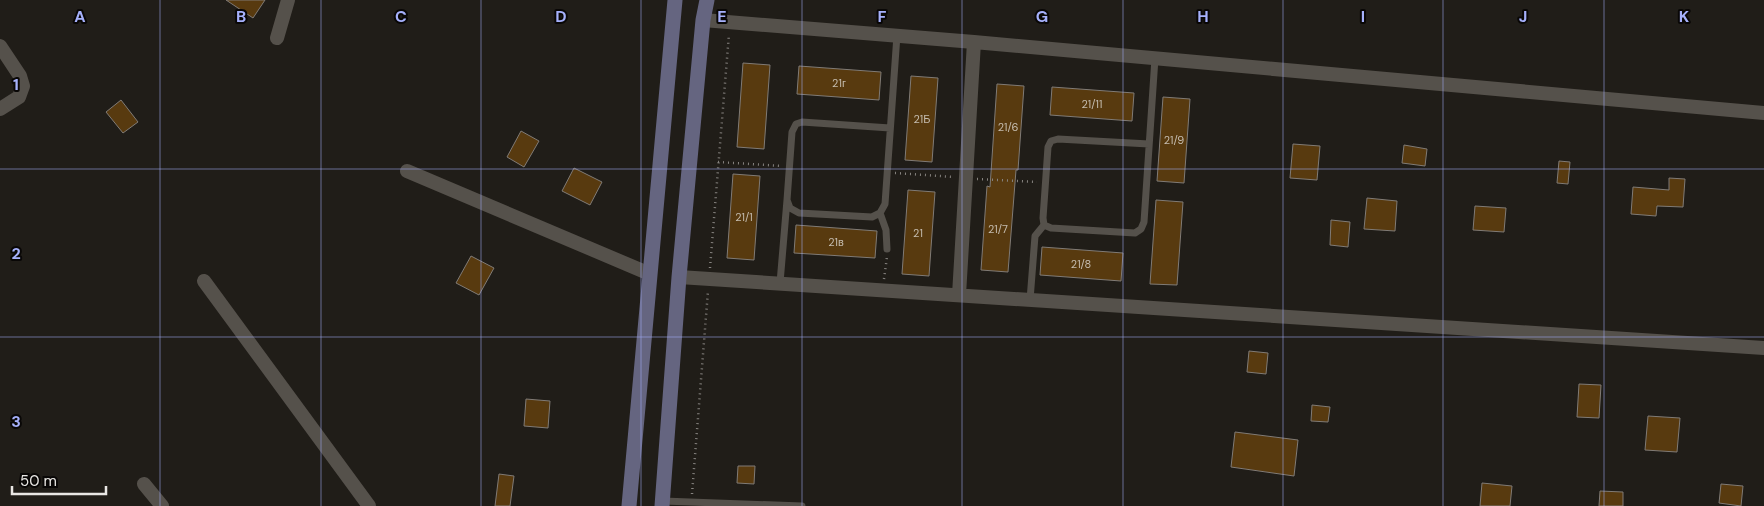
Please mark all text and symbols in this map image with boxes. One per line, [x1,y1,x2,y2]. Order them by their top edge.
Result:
text: A [74,6,86,27]
text: B [236,6,246,27]
text: C [395,6,407,27]
text: D [555,6,567,27]
text: E [717,6,727,27]
text: F [878,6,887,27]
text: G [1036,6,1048,27]
text: H [1197,6,1209,27]
text: I [1361,6,1365,27]
text: J [1519,6,1527,27]
text: K [1679,6,1690,27]
text: 1 [13,74,19,95]
house number: 21г [832,76,846,90]
house number: 21/11 [1082,97,1102,111]
house number: 21Б [914,112,931,126]
house number: 21/6 [998,120,1018,134]
house number: 21/9 [1164,133,1184,147]
house number: 21/1 [735,210,753,224]
house number: 21/7 [988,222,1008,236]
house number: 21 [913,226,923,240]
house number: 21в [828,235,844,249]
text: 2 [11,243,21,264]
house number: 21/8 [1071,257,1091,271]
text: 3 [11,411,21,432]
scale bar [12,464,106,496]
text: 50 m [20,471,57,491]

